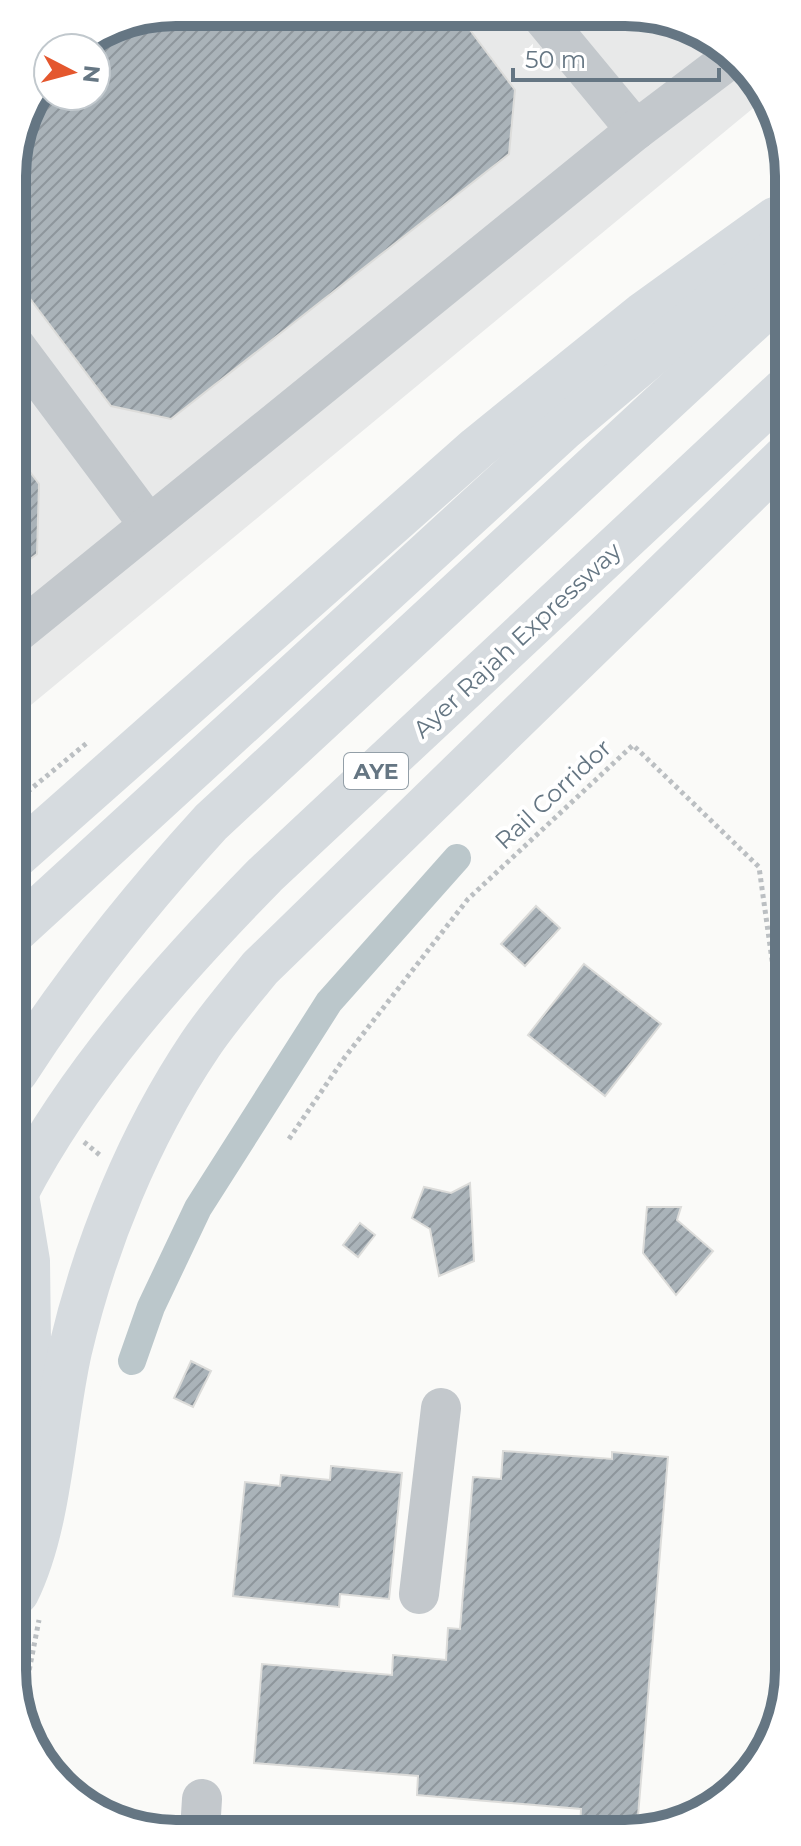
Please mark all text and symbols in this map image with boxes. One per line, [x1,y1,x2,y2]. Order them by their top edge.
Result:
north arrow [32,32,112,112]
scale bar [513,32,719,82]
text: 50 m [525,45,586,74]
text: N [77,64,106,84]
street label: Ayer Rajah Expressway [407,536,627,744]
street label: Rail Corridor [489,733,617,855]
road number: AYE [344,753,408,789]

